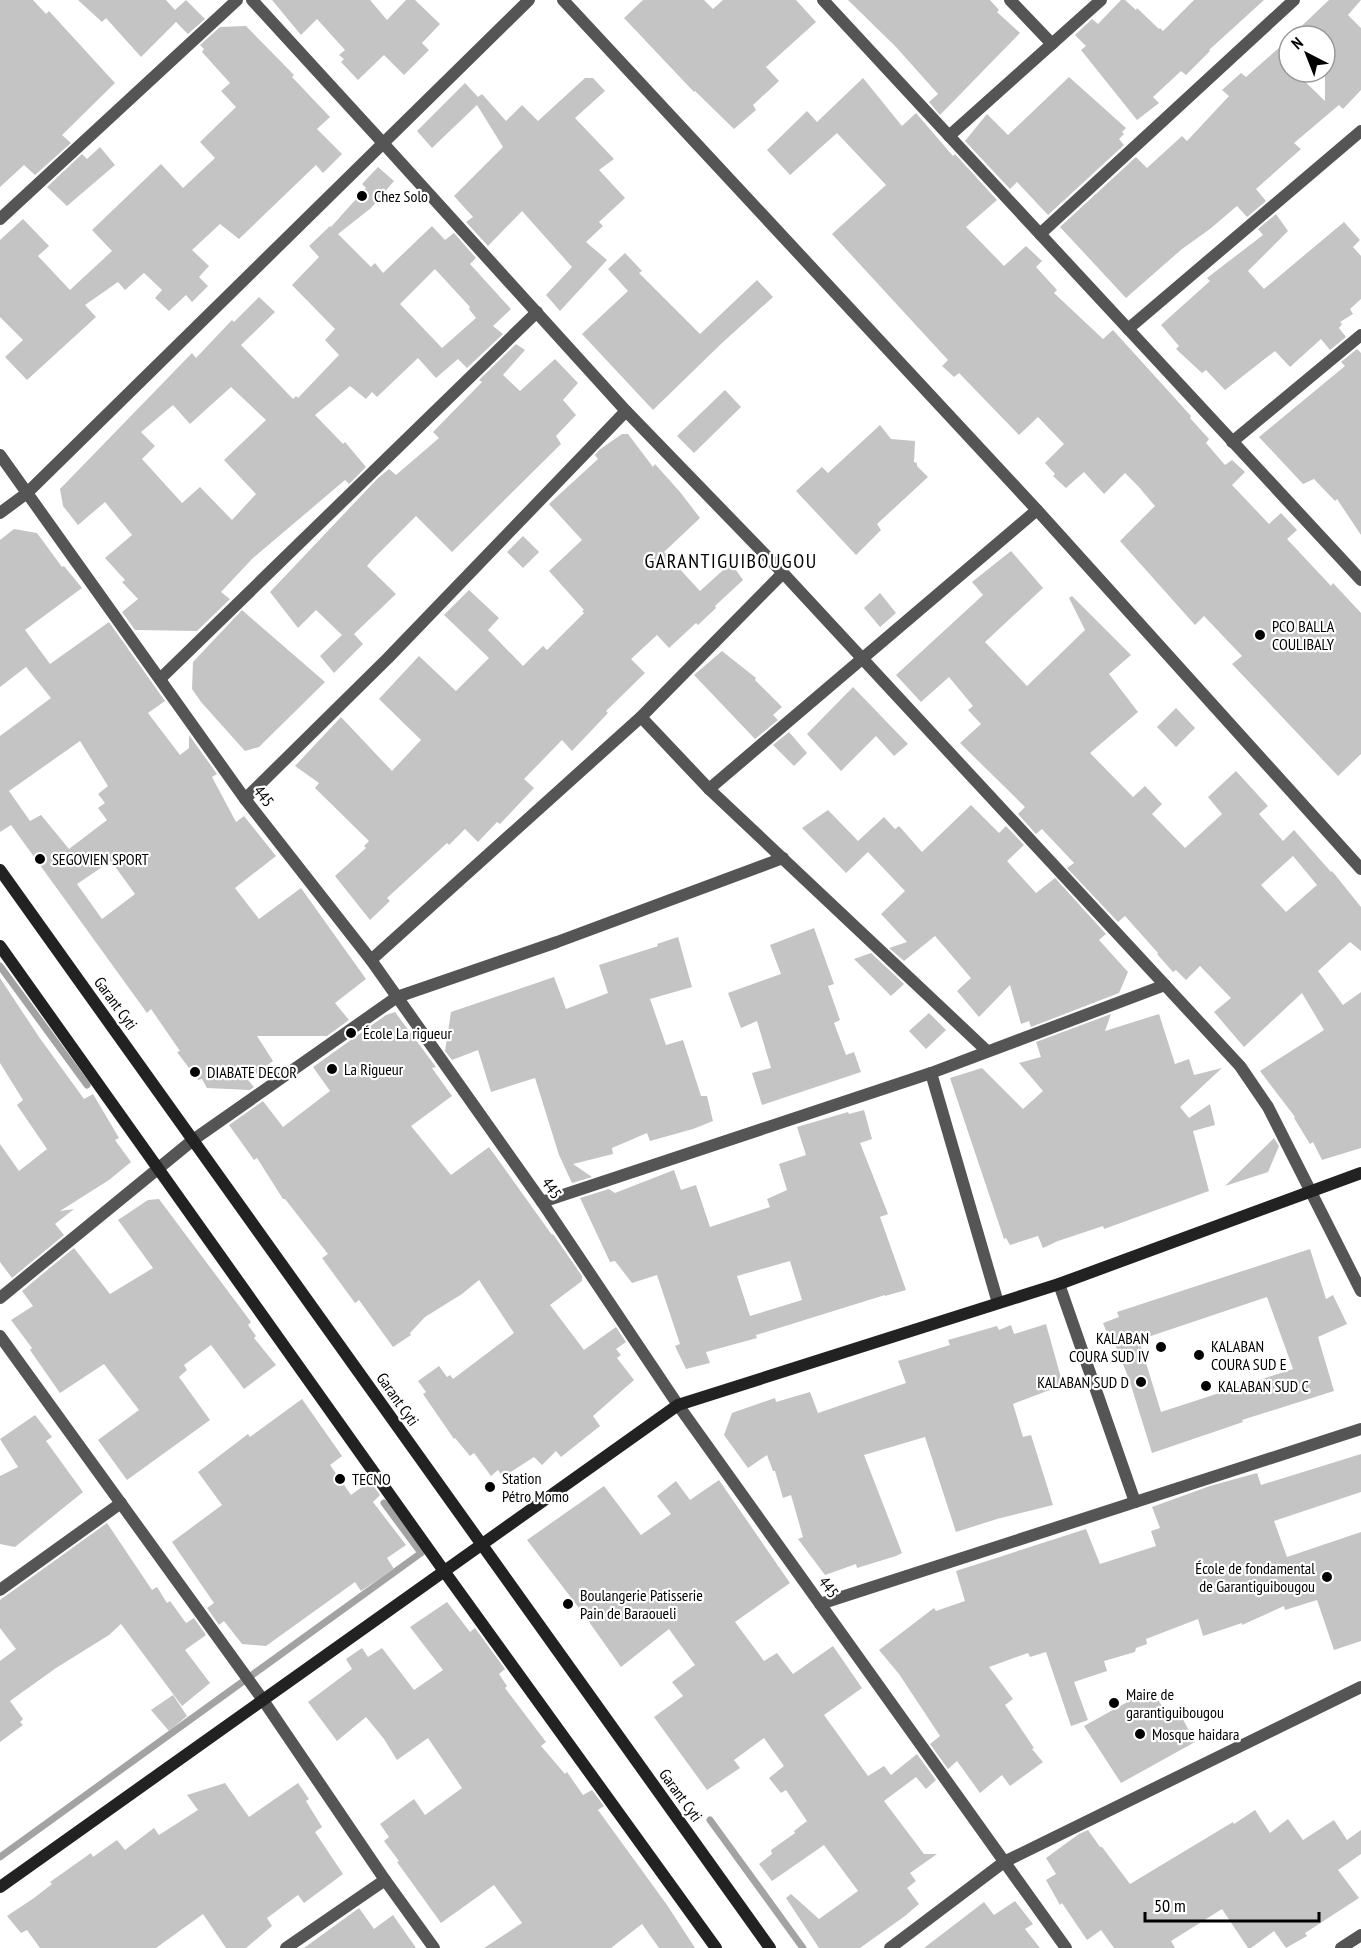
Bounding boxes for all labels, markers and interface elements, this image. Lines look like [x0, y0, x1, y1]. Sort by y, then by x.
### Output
north arrow [1277, 24, 1337, 84]
text: N [1287, 33, 1307, 53]
place label: Chez Solo [374, 186, 428, 206]
marker: Chez Solo [355, 189, 369, 203]
district label: GARANTIGUIBOUGOU [644, 548, 818, 574]
place label: PCO BALLA COULIBALY [1272, 616, 1335, 654]
marker: PCO BALLA COULIBALY [1253, 628, 1267, 642]
street label: 445 [250, 781, 278, 811]
place label: SEGOVIEN SPORT [52, 849, 149, 869]
marker: SEGOVIEN SPORT [33, 852, 47, 866]
street label: Garant Cyti [90, 973, 142, 1033]
place label: École La rigueur [363, 1023, 452, 1043]
marker: École La rigueur [344, 1026, 358, 1040]
place label: La Rigueur [344, 1059, 404, 1079]
place label: DIABATE DECOR [207, 1062, 297, 1082]
marker: La Rigueur [325, 1062, 339, 1076]
marker: DIABATE DECOR [188, 1065, 202, 1079]
street label: 445 [538, 1173, 566, 1203]
place label: KALABAN COURA SUD IV [1069, 1328, 1150, 1366]
place label: KALABAN COURA SUD E [1211, 1336, 1287, 1374]
marker: KALABAN COURA SUD IV [1154, 1340, 1168, 1354]
marker: KALABAN COURA SUD E [1192, 1348, 1206, 1362]
street label: Garant Cyti [372, 1368, 424, 1430]
place label: KALABAN SUD D [1037, 1372, 1129, 1392]
marker: KALABAN SUD D [1134, 1375, 1148, 1389]
place label: KALABAN SUD C [1218, 1376, 1309, 1396]
marker: KALABAN SUD C [1199, 1379, 1213, 1393]
place label: Station Pétro Momo [502, 1468, 569, 1506]
place label: TECNO [352, 1469, 391, 1489]
marker: TECNO [333, 1472, 347, 1486]
marker: Station Pétro Momo [483, 1480, 497, 1494]
place label: École de fondamental de Garantiguibougou [1195, 1558, 1315, 1596]
marker: École de fondamental de Garantiguibougou [1320, 1570, 1334, 1584]
street label: 445 [815, 1572, 843, 1602]
place label: Boulangerie Patisserie Pain de Baraoueli [580, 1585, 703, 1623]
marker: Boulangerie Patisserie Pain de Baraoueli [561, 1597, 575, 1611]
place label: Maire de garantiguibougou [1126, 1684, 1224, 1722]
marker: Maire de garantiguibougou [1107, 1696, 1121, 1710]
place label: Mosque haidara [1152, 1724, 1239, 1744]
marker: Mosque haidara [1133, 1727, 1147, 1741]
street label: Garant Cyti [655, 1765, 707, 1825]
scale bar [1145, 1885, 1319, 1923]
text: 50 m [1154, 1894, 1186, 1917]

